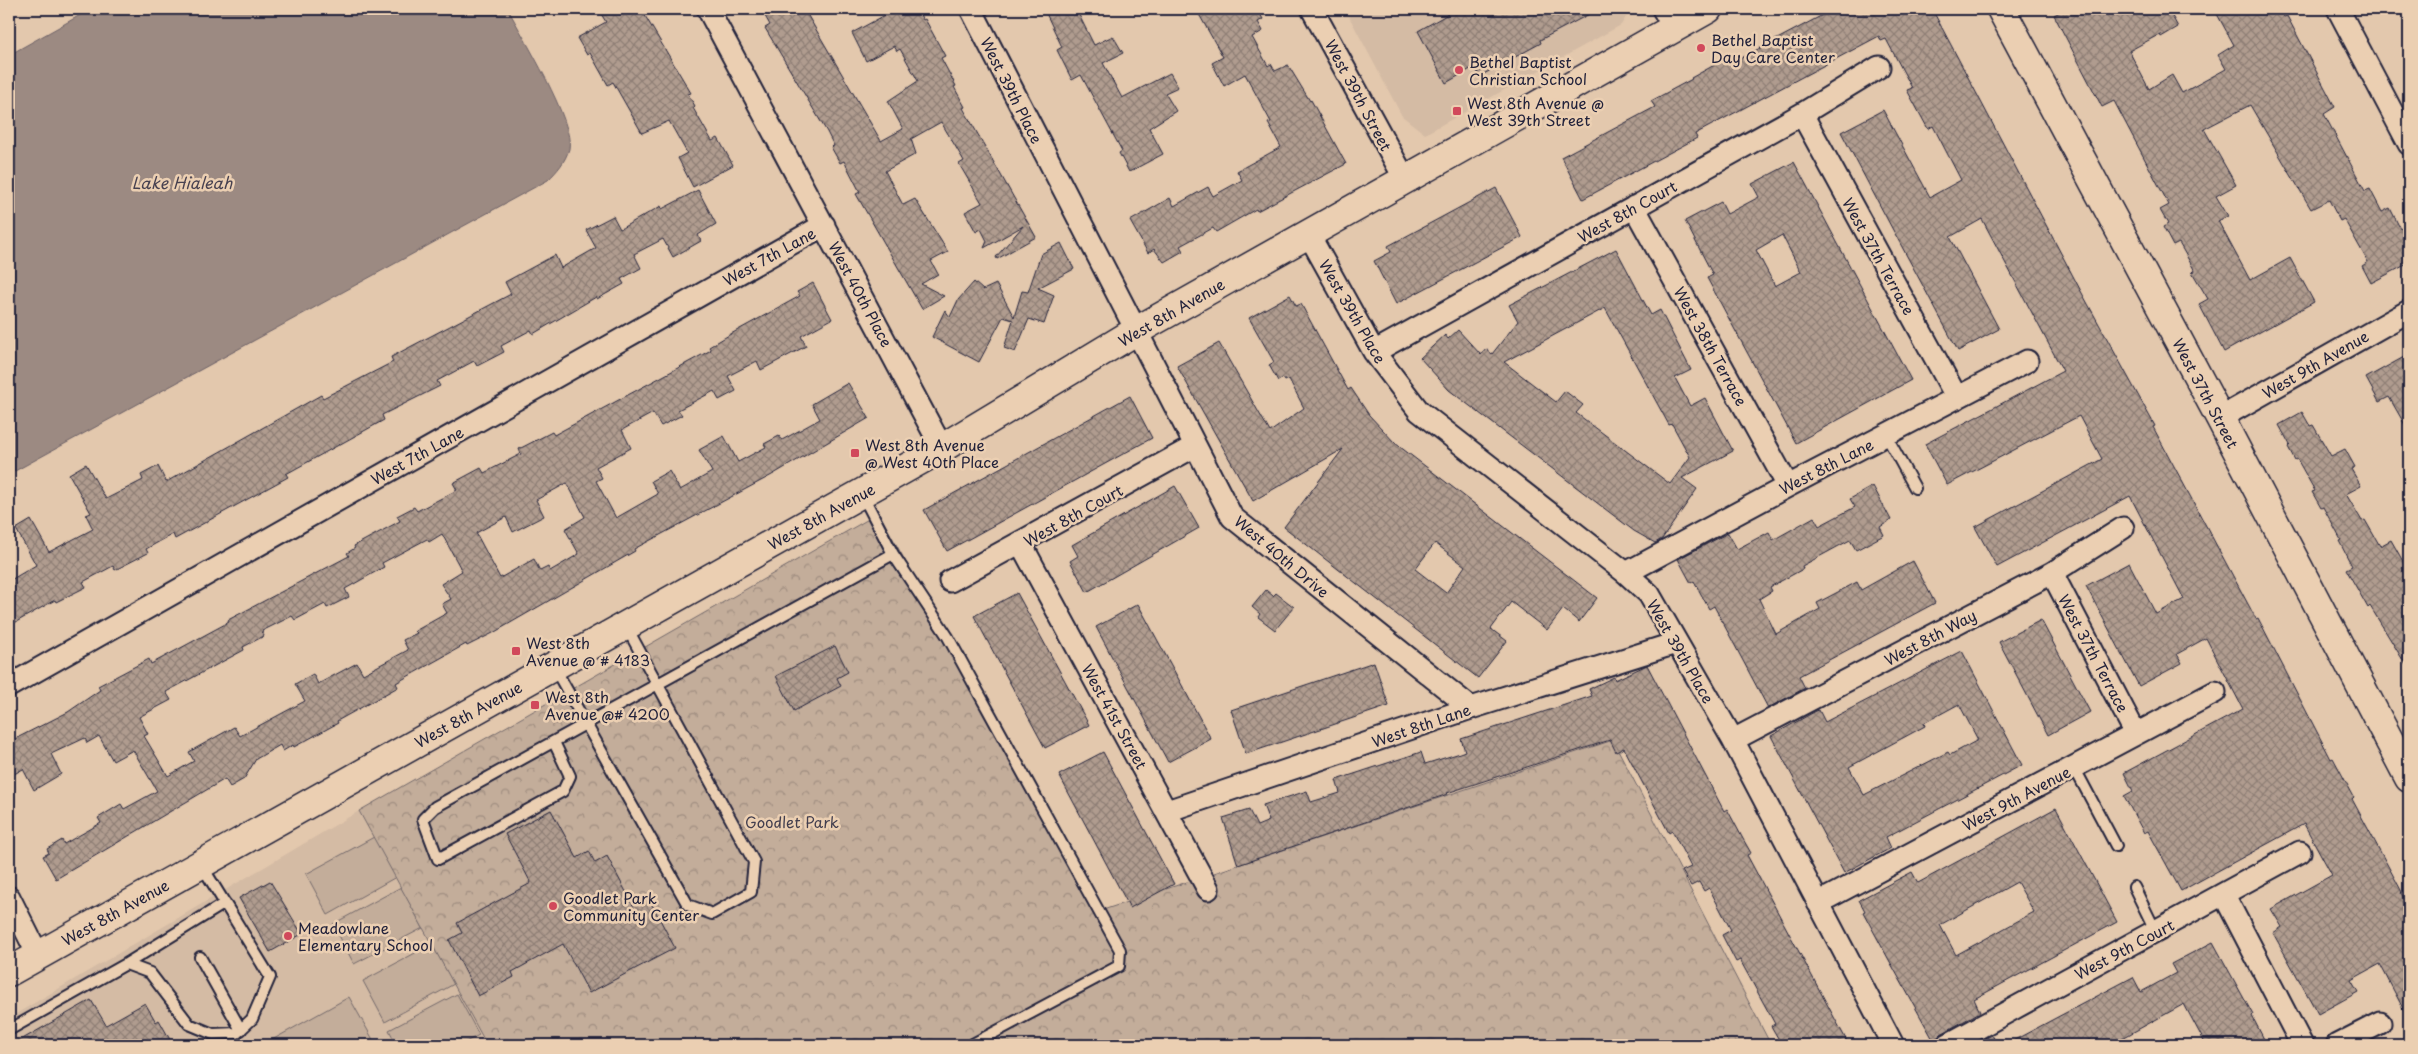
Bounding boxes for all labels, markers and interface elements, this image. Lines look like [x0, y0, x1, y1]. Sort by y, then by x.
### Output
place label: Bethel Baptist Day Care Center [1711, 28, 1835, 68]
street label: West 39th Place [975, 33, 1049, 147]
street label: West 39th Street [1320, 35, 1398, 155]
marker: Bethel Baptist Day Care Center [1695, 42, 1707, 54]
place label: Bethel Baptist Christian School [1469, 50, 1587, 90]
marker: Bethel Baptist Christian School [1453, 64, 1465, 76]
place label: West 8th Avenue @ West 39th Street [1467, 91, 1604, 131]
marker: West 8th Avenue @ West 39th Street [1451, 105, 1463, 117]
water label: Lake Hialeah [132, 170, 233, 194]
street label: West 8th Court [1573, 174, 1681, 248]
street label: West 37th Terrace [1837, 193, 1921, 319]
street label: West 7th Lane [718, 221, 820, 291]
street label: West 40th Place [823, 237, 899, 351]
street label: West 39th Place [1314, 255, 1392, 367]
street label: West 8th Avenue [1113, 272, 1229, 352]
street label: West 38th Terrace [1669, 282, 1753, 410]
street label: West 9th Avenue [2257, 324, 2373, 404]
street label: West 37th Street [2167, 334, 2245, 452]
street label: West 7th Lane [366, 420, 468, 490]
street label: West 8th Lane [1775, 432, 1877, 500]
place label: West 8th Avenue @ West 40th Place [865, 433, 999, 473]
marker: West 8th Avenue @ West 40th Place [849, 447, 861, 459]
street label: West 8th Avenue [763, 477, 879, 555]
street label: West 8th Court [1019, 478, 1127, 552]
street label: West 40th Drive [1230, 509, 1335, 603]
street label: West 37th Terrace [2053, 590, 2135, 716]
street label: West 39th Place [1642, 595, 1720, 707]
street label: West 8th Way [1880, 603, 1980, 671]
place label: West 8th Avenue @ # 4183 [526, 631, 650, 671]
marker: West 8th Avenue @ # 4183 [510, 645, 522, 657]
street label: West 41st Street [1077, 659, 1154, 773]
street label: West 8th Avenue [410, 675, 526, 753]
place label: West 8th Avenue @# 4200 [545, 685, 670, 725]
street label: West 8th Lane [1368, 697, 1474, 753]
marker: West 8th Avenue @# 4200 [529, 699, 541, 711]
street label: West 9th Avenue [1958, 760, 2074, 836]
park label: Goodlet Park [745, 810, 839, 833]
street label: West 8th Avenue [57, 873, 173, 951]
place label: Goodlet Park Community Center [563, 886, 699, 926]
marker: Goodlet Park Community Center [547, 900, 559, 912]
street label: West 9th Court [2070, 913, 2178, 985]
place label: Meadowlane Elementary School [298, 916, 433, 956]
marker: Meadowlane Elementary School [282, 930, 294, 942]

